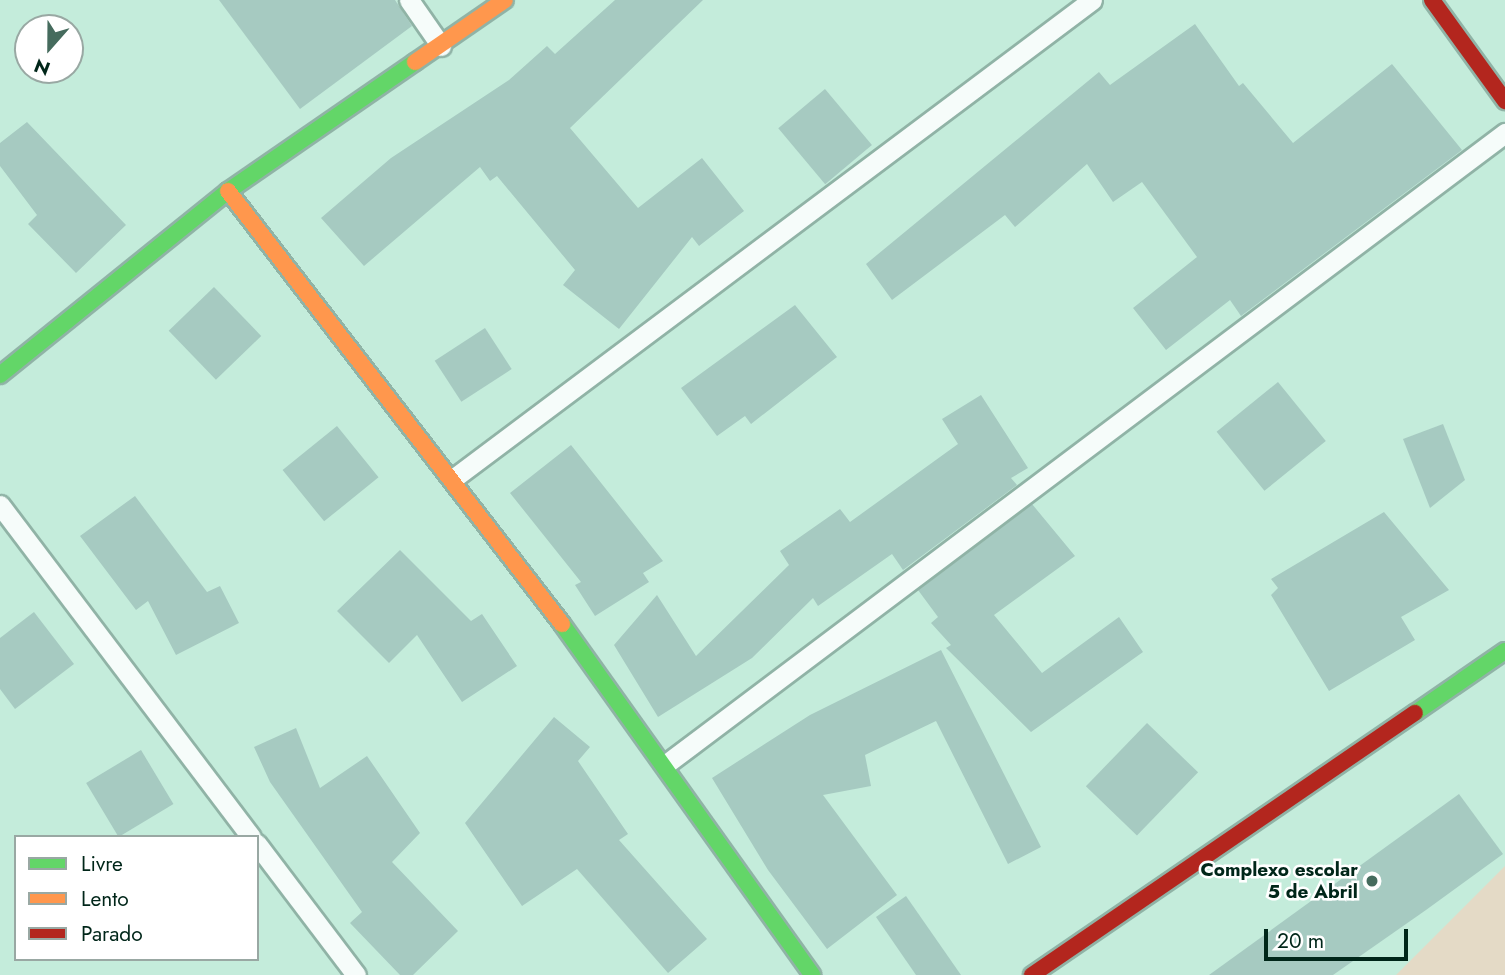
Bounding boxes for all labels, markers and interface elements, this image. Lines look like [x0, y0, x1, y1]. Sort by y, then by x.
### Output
north arrow [14, 14, 84, 84]
text: N [30, 52, 54, 83]
legend [14, 835, 259, 961]
text: Livre [81, 849, 123, 879]
place label: Complexo escolar 5 de Abril [1200, 859, 1358, 903]
marker: Complexo escolar 5 de Abril [1364, 873, 1380, 889]
text: Lento [81, 884, 129, 914]
scale bar [1267, 916, 1410, 960]
text: Parado [81, 919, 143, 949]
text: 20 m [1277, 926, 1324, 956]

